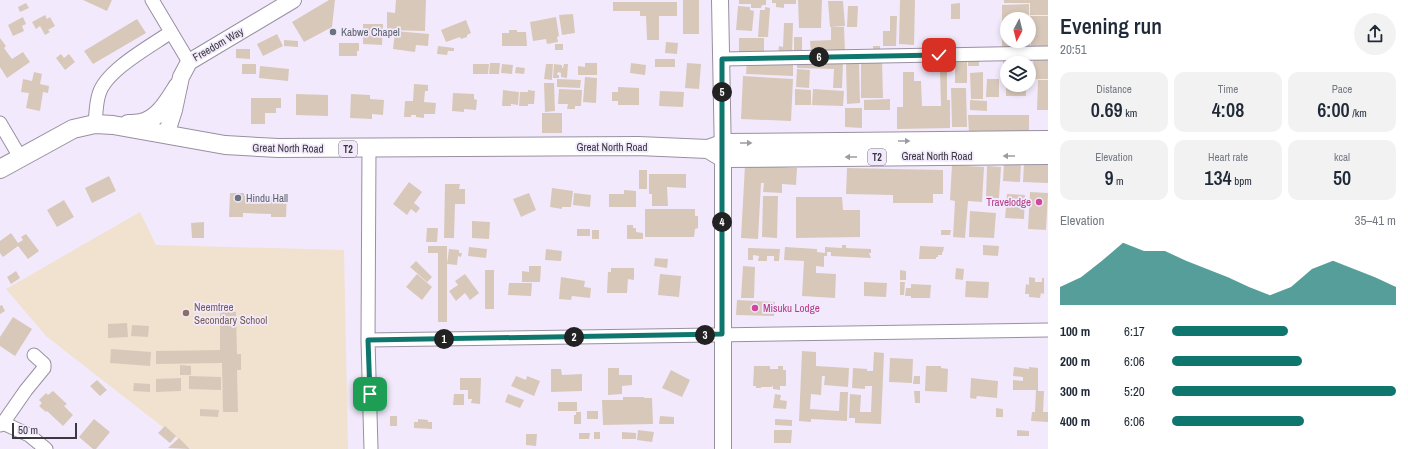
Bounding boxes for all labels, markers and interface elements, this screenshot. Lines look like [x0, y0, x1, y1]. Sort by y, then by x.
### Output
text: Evening run [1060, 11, 1162, 41]
north arrow [1000, 12, 1036, 48]
map controls [1000, 12, 1036, 92]
button: share [1354, 13, 1396, 55]
street label: Freedom Way [190, 24, 246, 64]
place label: Kabwe Chapel [341, 25, 400, 39]
marker: Kabwe Chapel [328, 27, 338, 37]
pin [922, 38, 956, 72]
text: 20:51 [1060, 41, 1087, 58]
icon: check [928, 44, 950, 66]
pin: 6 [809, 47, 829, 67]
text: 6 [816, 50, 822, 64]
button: layers [1000, 56, 1036, 92]
pin: 5 [712, 82, 732, 102]
text: Distance [1096, 82, 1132, 96]
text: Time [1218, 82, 1238, 96]
text: Pace [1332, 82, 1352, 96]
text: 5 [719, 85, 725, 99]
text: 0.69 [1091, 96, 1123, 123]
text: 4:08 [1212, 96, 1244, 123]
text: 6:00 [1317, 96, 1350, 123]
text: km [1123, 106, 1137, 120]
text: /km [1350, 106, 1367, 120]
one-way arrow [898, 138, 910, 145]
street label: Great North Road [252, 140, 324, 156]
street label: Great North Road [576, 140, 648, 154]
one-way arrow [740, 140, 753, 146]
road number: T2 [339, 141, 357, 157]
road number: T2 [868, 149, 886, 165]
street label: Great North Road [901, 149, 973, 163]
text: Elevation [1095, 150, 1133, 164]
text: Heart rate [1208, 150, 1248, 164]
text: kcal [1334, 150, 1350, 164]
one-way arrow [1002, 153, 1015, 159]
one-way arrow [844, 154, 857, 160]
text: 9 [1104, 164, 1114, 191]
text: 134 [1204, 164, 1232, 191]
text: 50 [1333, 164, 1351, 191]
text: m [1114, 174, 1124, 188]
text: bpm [1232, 174, 1252, 188]
place label: Hindu Hall [246, 191, 288, 205]
marker: Hindu Hall [233, 193, 243, 203]
place label: Travelodge [986, 195, 1031, 209]
marker: Travelodge [1034, 197, 1044, 207]
pin: 4 [712, 212, 732, 232]
text: Elevation [1060, 212, 1104, 229]
text: 35–41 m [1355, 212, 1396, 229]
text: 4 [719, 215, 725, 229]
place label: Neemtree Secondary School [194, 300, 267, 327]
place label: Misuku Lodge [763, 301, 820, 315]
marker: Misuku Lodge [750, 303, 760, 313]
marker: Neemtree Secondary School [181, 308, 191, 318]
text: 100 m [1060, 323, 1090, 340]
text: 6:17 [1124, 323, 1145, 340]
pin: 3 [695, 325, 715, 345]
pin: 2 [564, 327, 584, 347]
text: 3 [702, 328, 708, 342]
pin: 1 [434, 329, 454, 349]
text: 2 [571, 330, 577, 344]
text: 1 [441, 332, 447, 346]
text: 200 m [1060, 353, 1090, 370]
text: 6:06 [1124, 353, 1145, 370]
pin [353, 377, 387, 411]
icon: arrive [359, 383, 381, 405]
text: 300 m [1060, 383, 1090, 400]
text: 5:20 [1124, 383, 1145, 400]
text: 400 m [1060, 413, 1090, 430]
text: 6:06 [1124, 413, 1145, 430]
scale bar [12, 421, 77, 440]
text: 50 m [18, 423, 38, 437]

